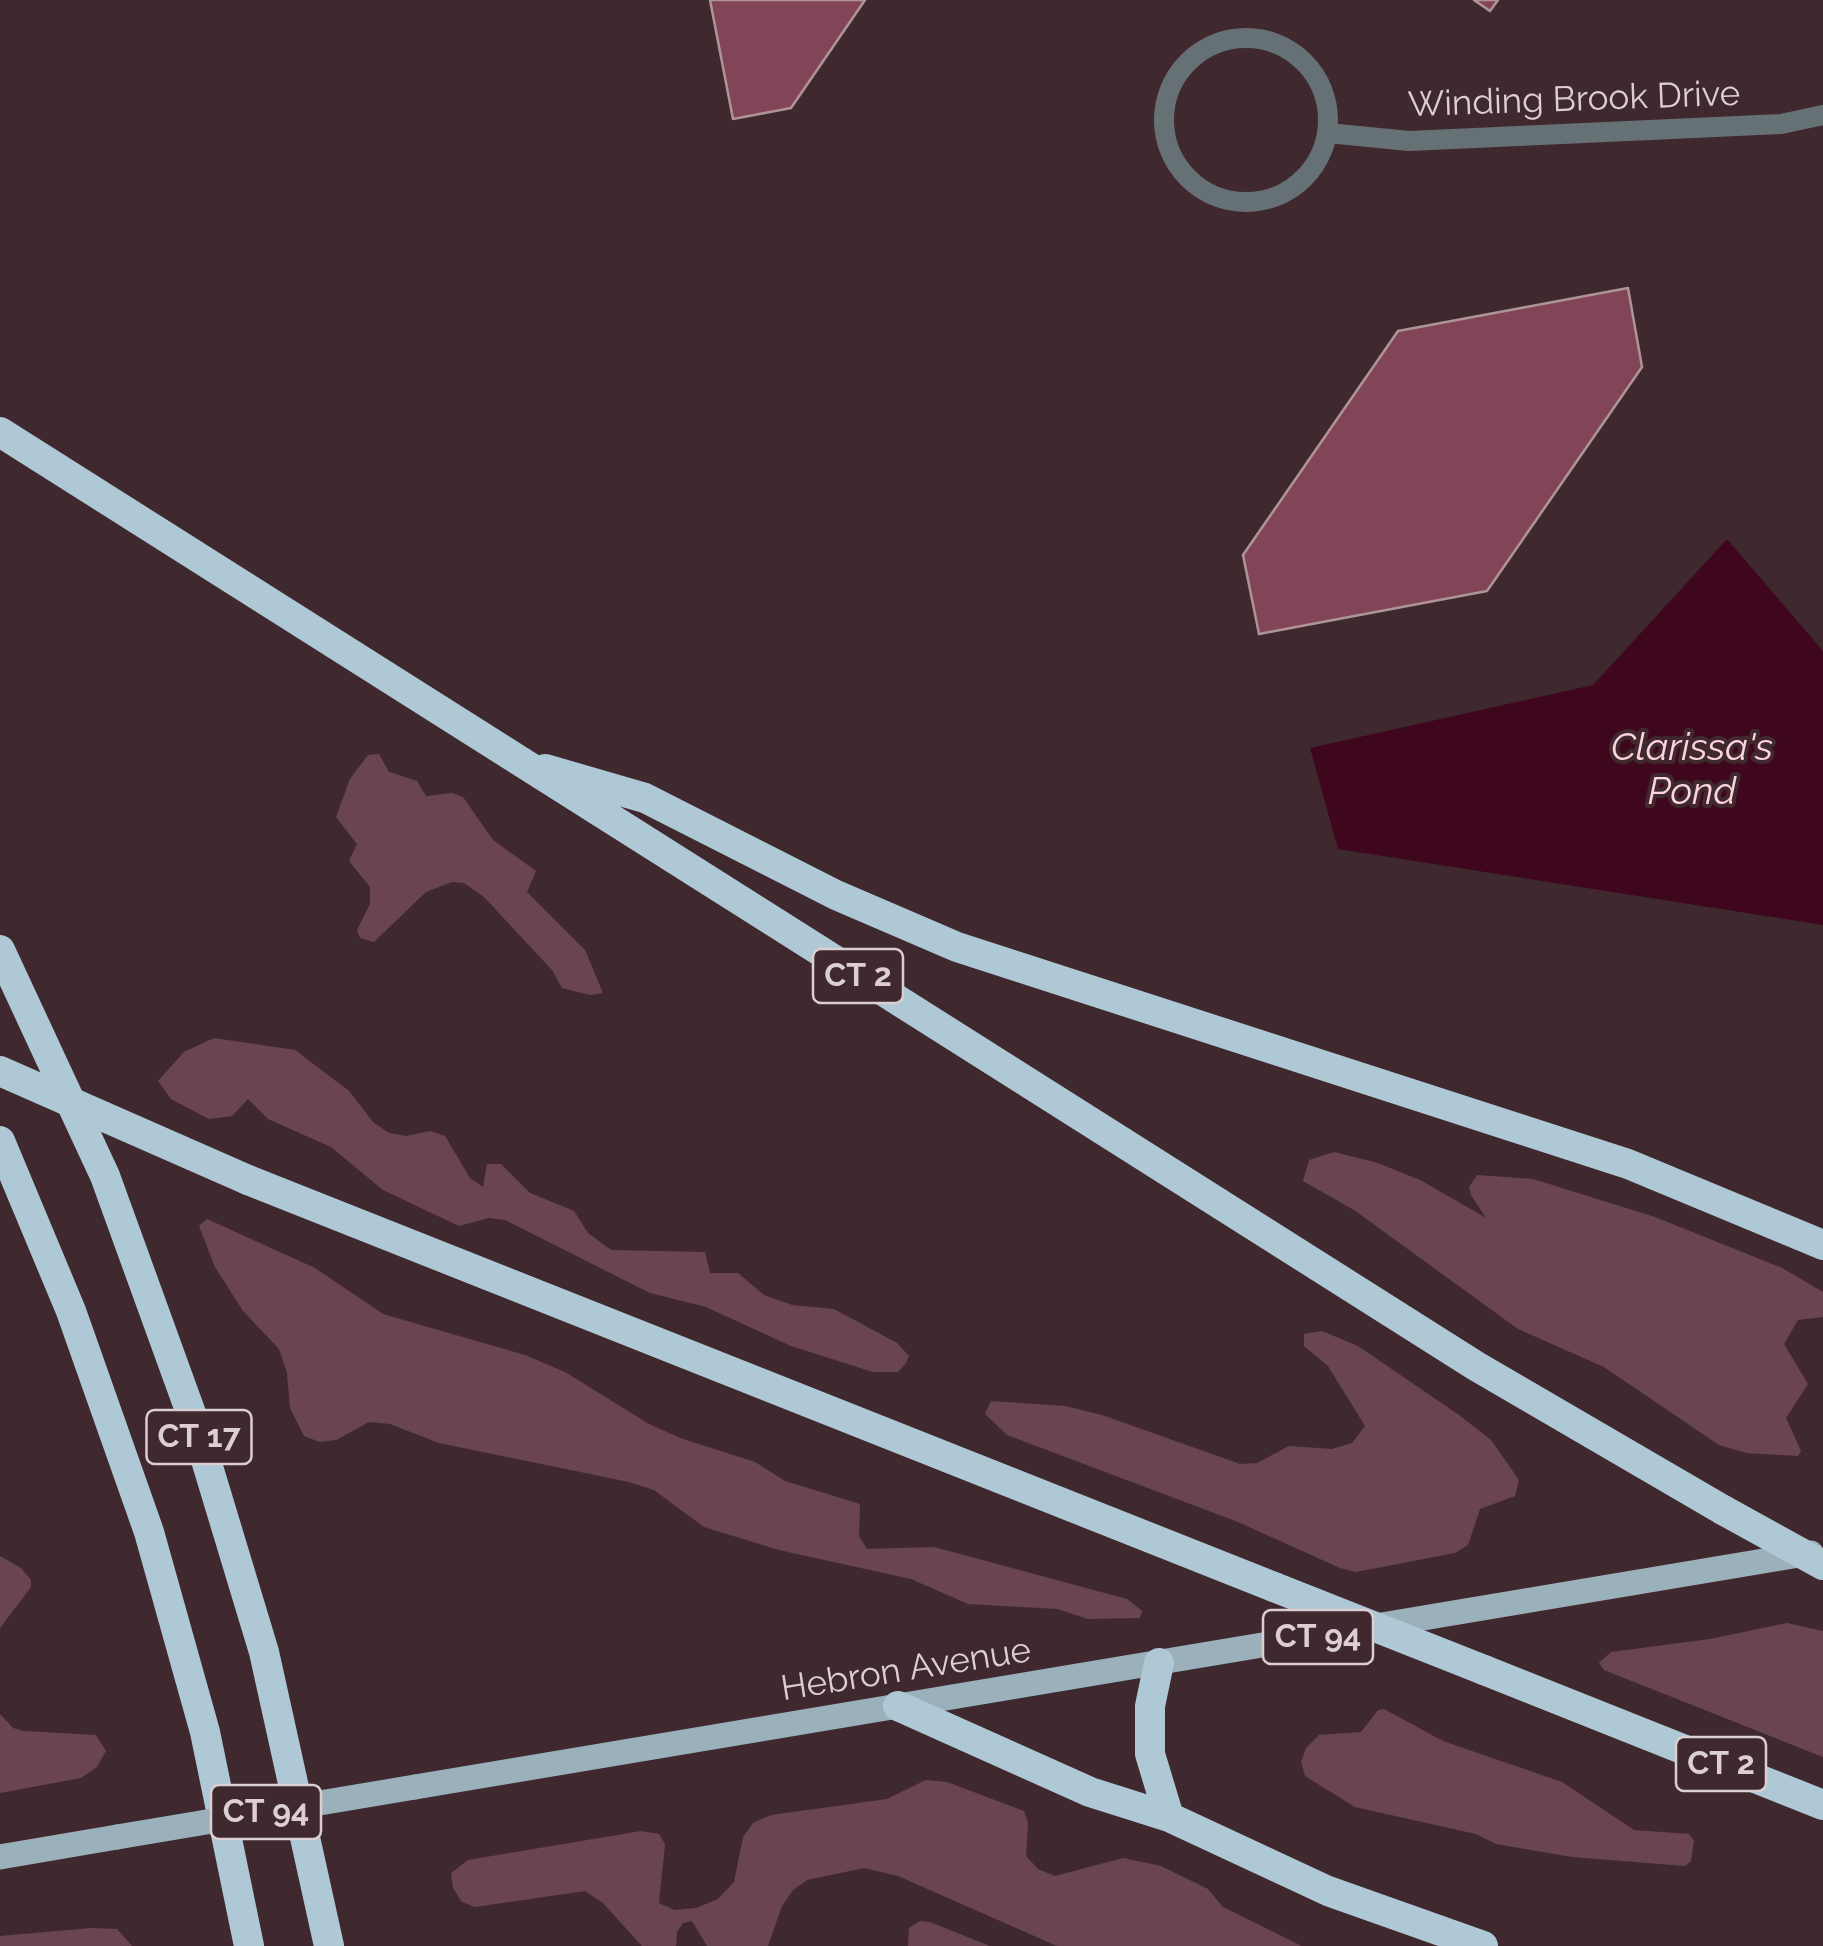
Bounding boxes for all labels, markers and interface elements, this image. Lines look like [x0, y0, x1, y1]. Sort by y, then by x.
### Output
street label: Winding Brook Drive [1407, 73, 1741, 127]
water label: Clarissa's Pond [1611, 726, 1773, 816]
road number: CT 2 [813, 949, 903, 1003]
road number: CT 17 [146, 1410, 252, 1464]
road number: CT 94 [1263, 1610, 1373, 1664]
street label: Hebron Avenue [778, 1630, 1034, 1710]
road number: CT 2 [1676, 1737, 1766, 1791]
road number: CT 94 [211, 1785, 321, 1839]

